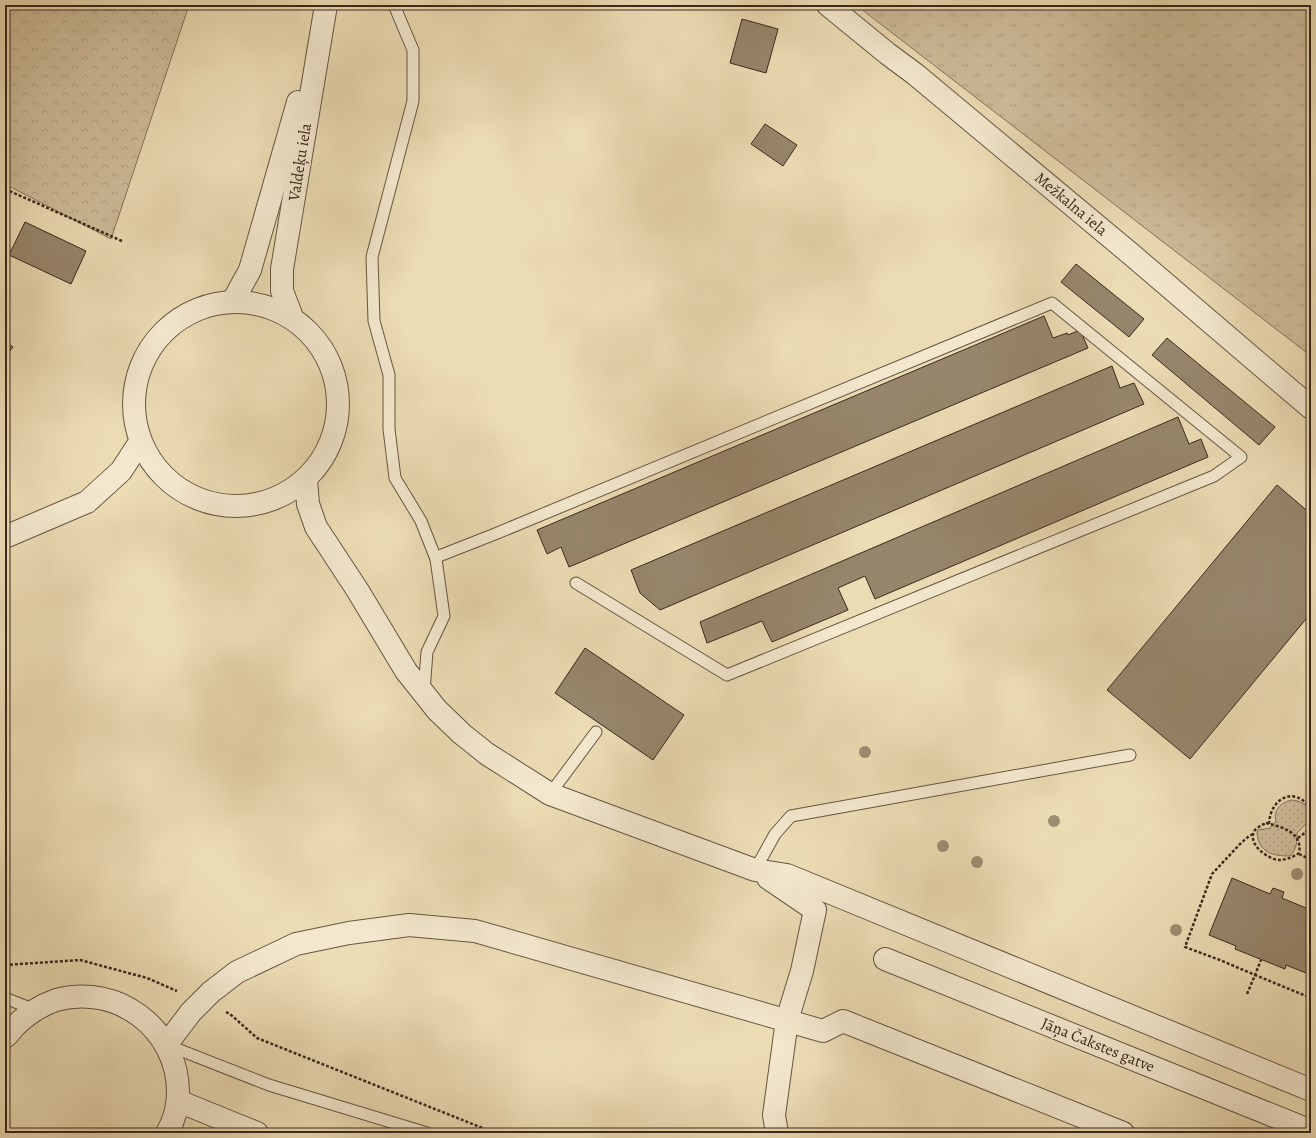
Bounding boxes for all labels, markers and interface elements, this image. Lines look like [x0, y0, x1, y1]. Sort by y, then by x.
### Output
street label: Valdeķu iela [283, 121, 317, 203]
street label: Mežkalna iela [1030, 167, 1113, 241]
street label: Jāņa Čakstes gatve [1038, 1012, 1158, 1078]

